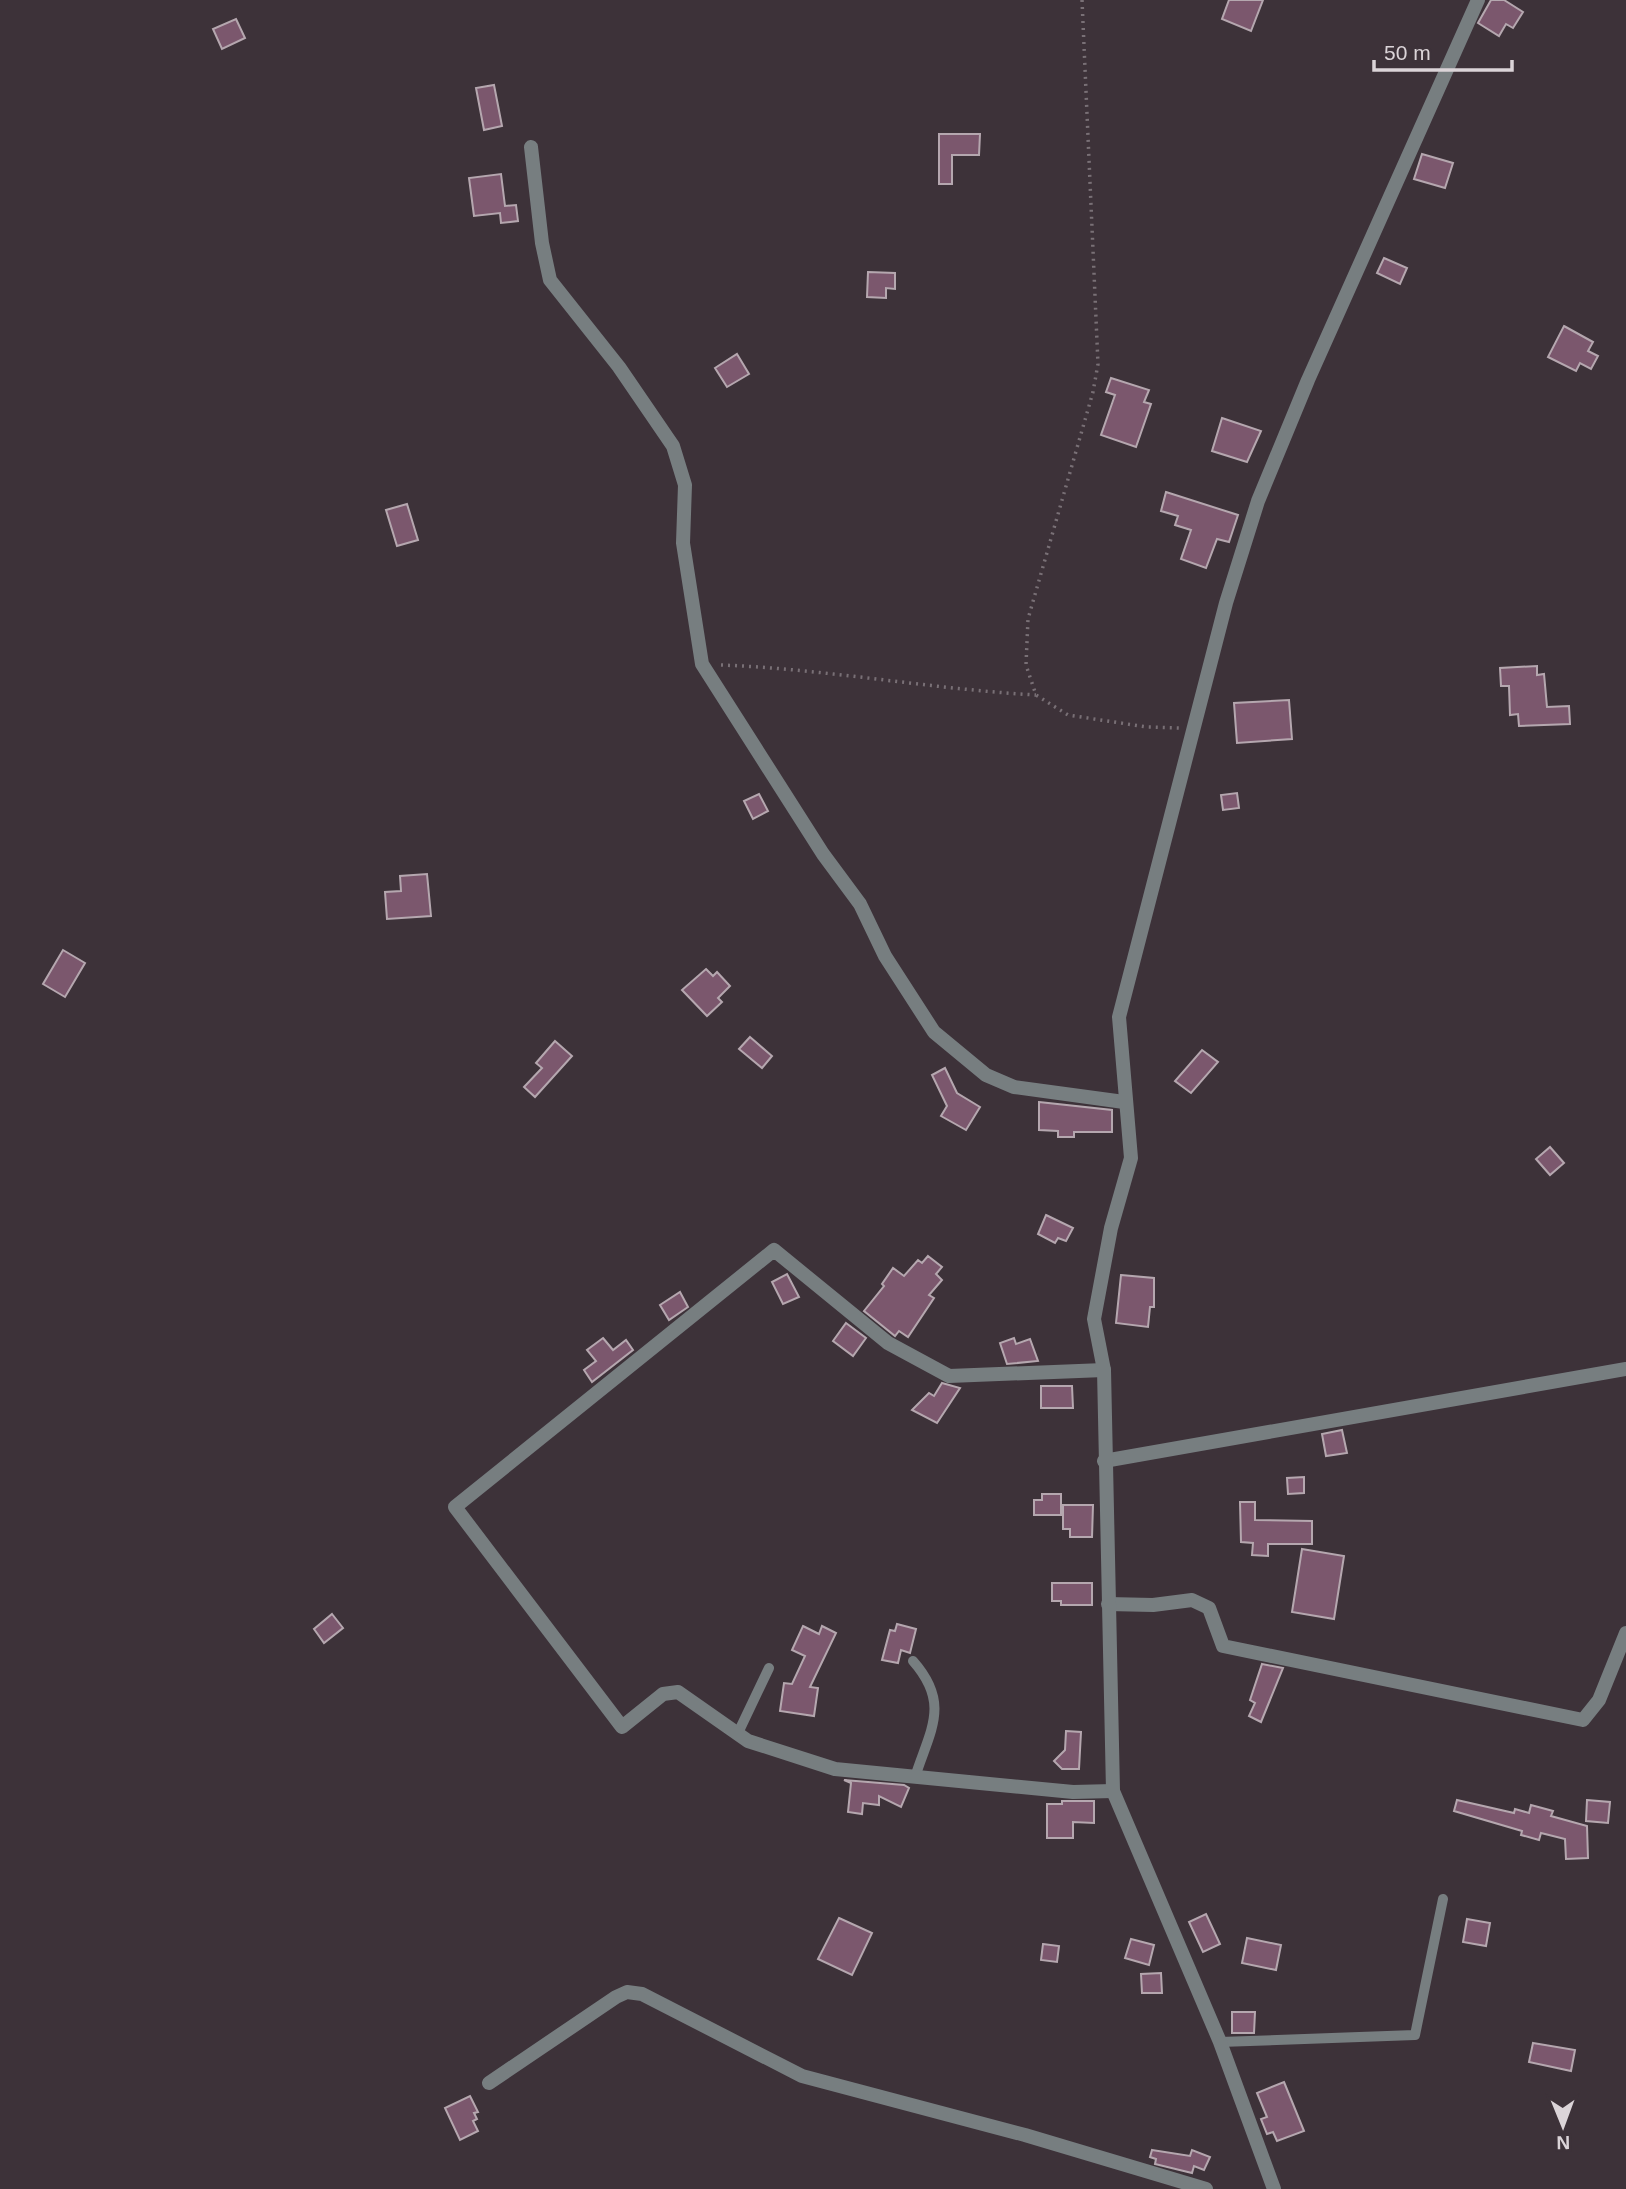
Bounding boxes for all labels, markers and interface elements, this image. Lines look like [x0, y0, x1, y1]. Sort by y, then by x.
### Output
scale bar [1374, 28, 1512, 72]
text: 50 m [1384, 41, 1431, 64]
north arrow [1528, 2091, 1598, 2161]
text: N [1556, 2132, 1570, 2153]

